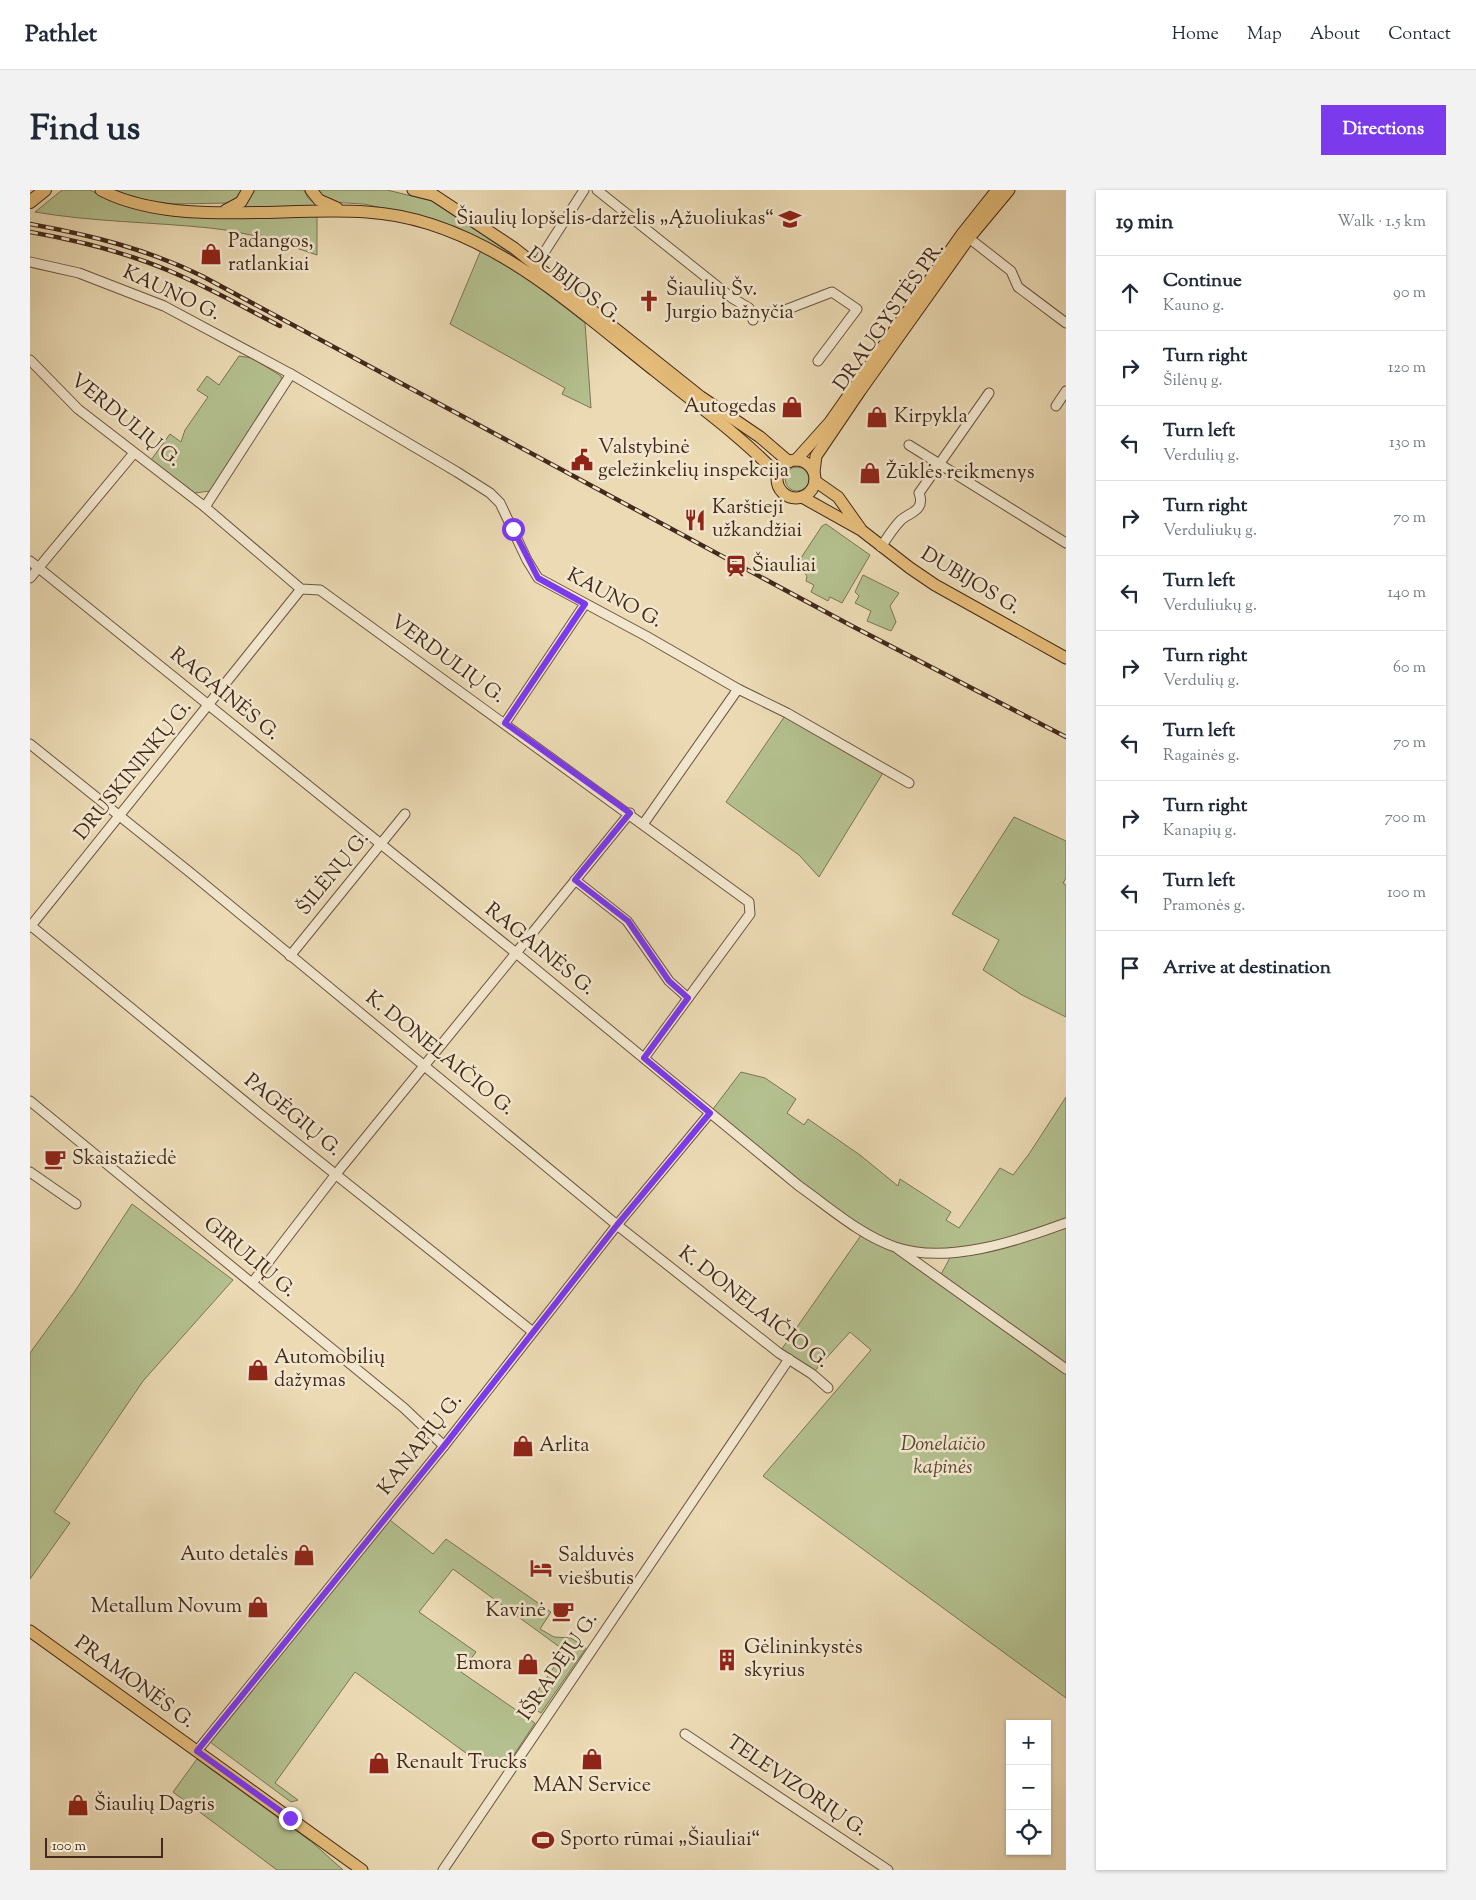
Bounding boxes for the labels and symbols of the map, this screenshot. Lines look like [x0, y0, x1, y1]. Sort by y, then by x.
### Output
place label: Šiaulių lopšelis-darželis „Ąžuoliukas“ [456, 204, 774, 234]
school or university icon: Šiaulių lopšelis-darželis „Ąžuoliukas“ [777, 206, 803, 232]
place label: Padangos, ratlankiai [228, 228, 314, 280]
street label: DRAUGYSTĖS PR. [828, 236, 952, 398]
shop icon: Padangos, ratlankiai [198, 241, 224, 267]
street label: DUBIJOS G. [520, 241, 626, 331]
street label: KAUNO G. [118, 259, 224, 329]
place label: Šiaulių Šv. Jurgio bažnyčia [665, 275, 794, 328]
church icon: Šiaulių Šv. Jurgio bažnyčia [636, 288, 662, 314]
street label: VERDULIŲ G. [63, 367, 187, 475]
place label: Autogedas [684, 393, 776, 422]
shop icon: Autogedas [779, 394, 805, 420]
place label: Kirpykla [894, 403, 968, 432]
shop icon: Kirpykla [864, 404, 890, 430]
place label: Valstybinė geležinkelių inspekcija [598, 434, 789, 486]
public building icon: Valstybinė geležinkelių inspekcija [569, 447, 595, 473]
place label: Žūklės reikmenys [886, 459, 1035, 488]
shop icon: Žūklės reikmenys [857, 460, 883, 486]
place label: Karštieji užkandžiai [712, 494, 803, 546]
restaurant icon: Karštieji užkandžiai [682, 507, 708, 533]
route start [502, 518, 525, 541]
street label: DUBIJOS G. [915, 541, 1025, 623]
place label: Šiauliai [752, 551, 817, 581]
station icon: Šiauliai [723, 553, 749, 579]
street label: KAUNO G. [561, 562, 667, 636]
street label: VERDULIŲ G. [384, 609, 510, 711]
street label: RAGAINĖS G. [163, 641, 285, 749]
street label: DRUSKININKŲ G. [68, 695, 200, 847]
street label: ŠILĖNŲ G. [290, 825, 377, 922]
street label: RAGAINĖS G. [478, 896, 600, 1004]
street label: K. DONELAIČIO G. [358, 984, 521, 1123]
street label: PAGĖGIŲ G. [237, 1068, 347, 1164]
place label: Skaistažiedė [72, 1145, 177, 1174]
cafe icon: Skaistažiedė [42, 1146, 68, 1172]
street label: GIRULIŲ G. [196, 1211, 302, 1305]
street label: K. DONELAIČIO G. [671, 1239, 835, 1376]
place label: Automobilių dažymas [274, 1344, 386, 1396]
shop icon: Automobilių dažymas [245, 1357, 271, 1383]
street label: KANAPIŲ G. [372, 1388, 470, 1502]
park label: Donelaičio kapinės [901, 1431, 985, 1483]
place label: Arlita [539, 1432, 589, 1461]
shop icon: Arlita [510, 1433, 536, 1459]
place label: Auto detalės [180, 1541, 288, 1570]
shop icon: Auto detalės [291, 1542, 317, 1568]
place label: Salduvės viešbutis [558, 1542, 634, 1594]
hotel icon: Salduvės viešbutis [528, 1555, 554, 1581]
place label: Metallum Novum [91, 1593, 242, 1622]
shop icon: Metallum Novum [245, 1594, 271, 1620]
place label: Kavinė [486, 1597, 546, 1626]
cafe icon: Kavinė [550, 1598, 576, 1624]
street label: IŠRADĖJŲ G. [511, 1607, 606, 1727]
street label: PRAMONĖS G. [68, 1629, 200, 1737]
place label: Gėlininkystės skyrius [744, 1634, 863, 1686]
building icon: Gėlininkystės skyrius [714, 1647, 740, 1673]
place label: Emora [456, 1650, 512, 1679]
shop icon: Emora [515, 1651, 541, 1677]
street label: TELEVIZORIŲ G. [720, 1729, 872, 1845]
shop icon: MAN Service [579, 1746, 605, 1772]
place label: Renault Trucks [396, 1749, 527, 1778]
shop icon: Renault Trucks [366, 1750, 392, 1776]
place label: MAN Service [533, 1772, 651, 1801]
place label: Šiaulių Dagris [94, 1790, 215, 1820]
shop icon: Šiaulių Dagris [65, 1792, 91, 1818]
route end [279, 1807, 302, 1830]
place label: Sporto rūmai „Šiauliai“ [560, 1825, 760, 1855]
sports icon: Sporto rūmai „Šiauliai“ [530, 1827, 556, 1853]
scale bar [45, 1835, 162, 1858]

